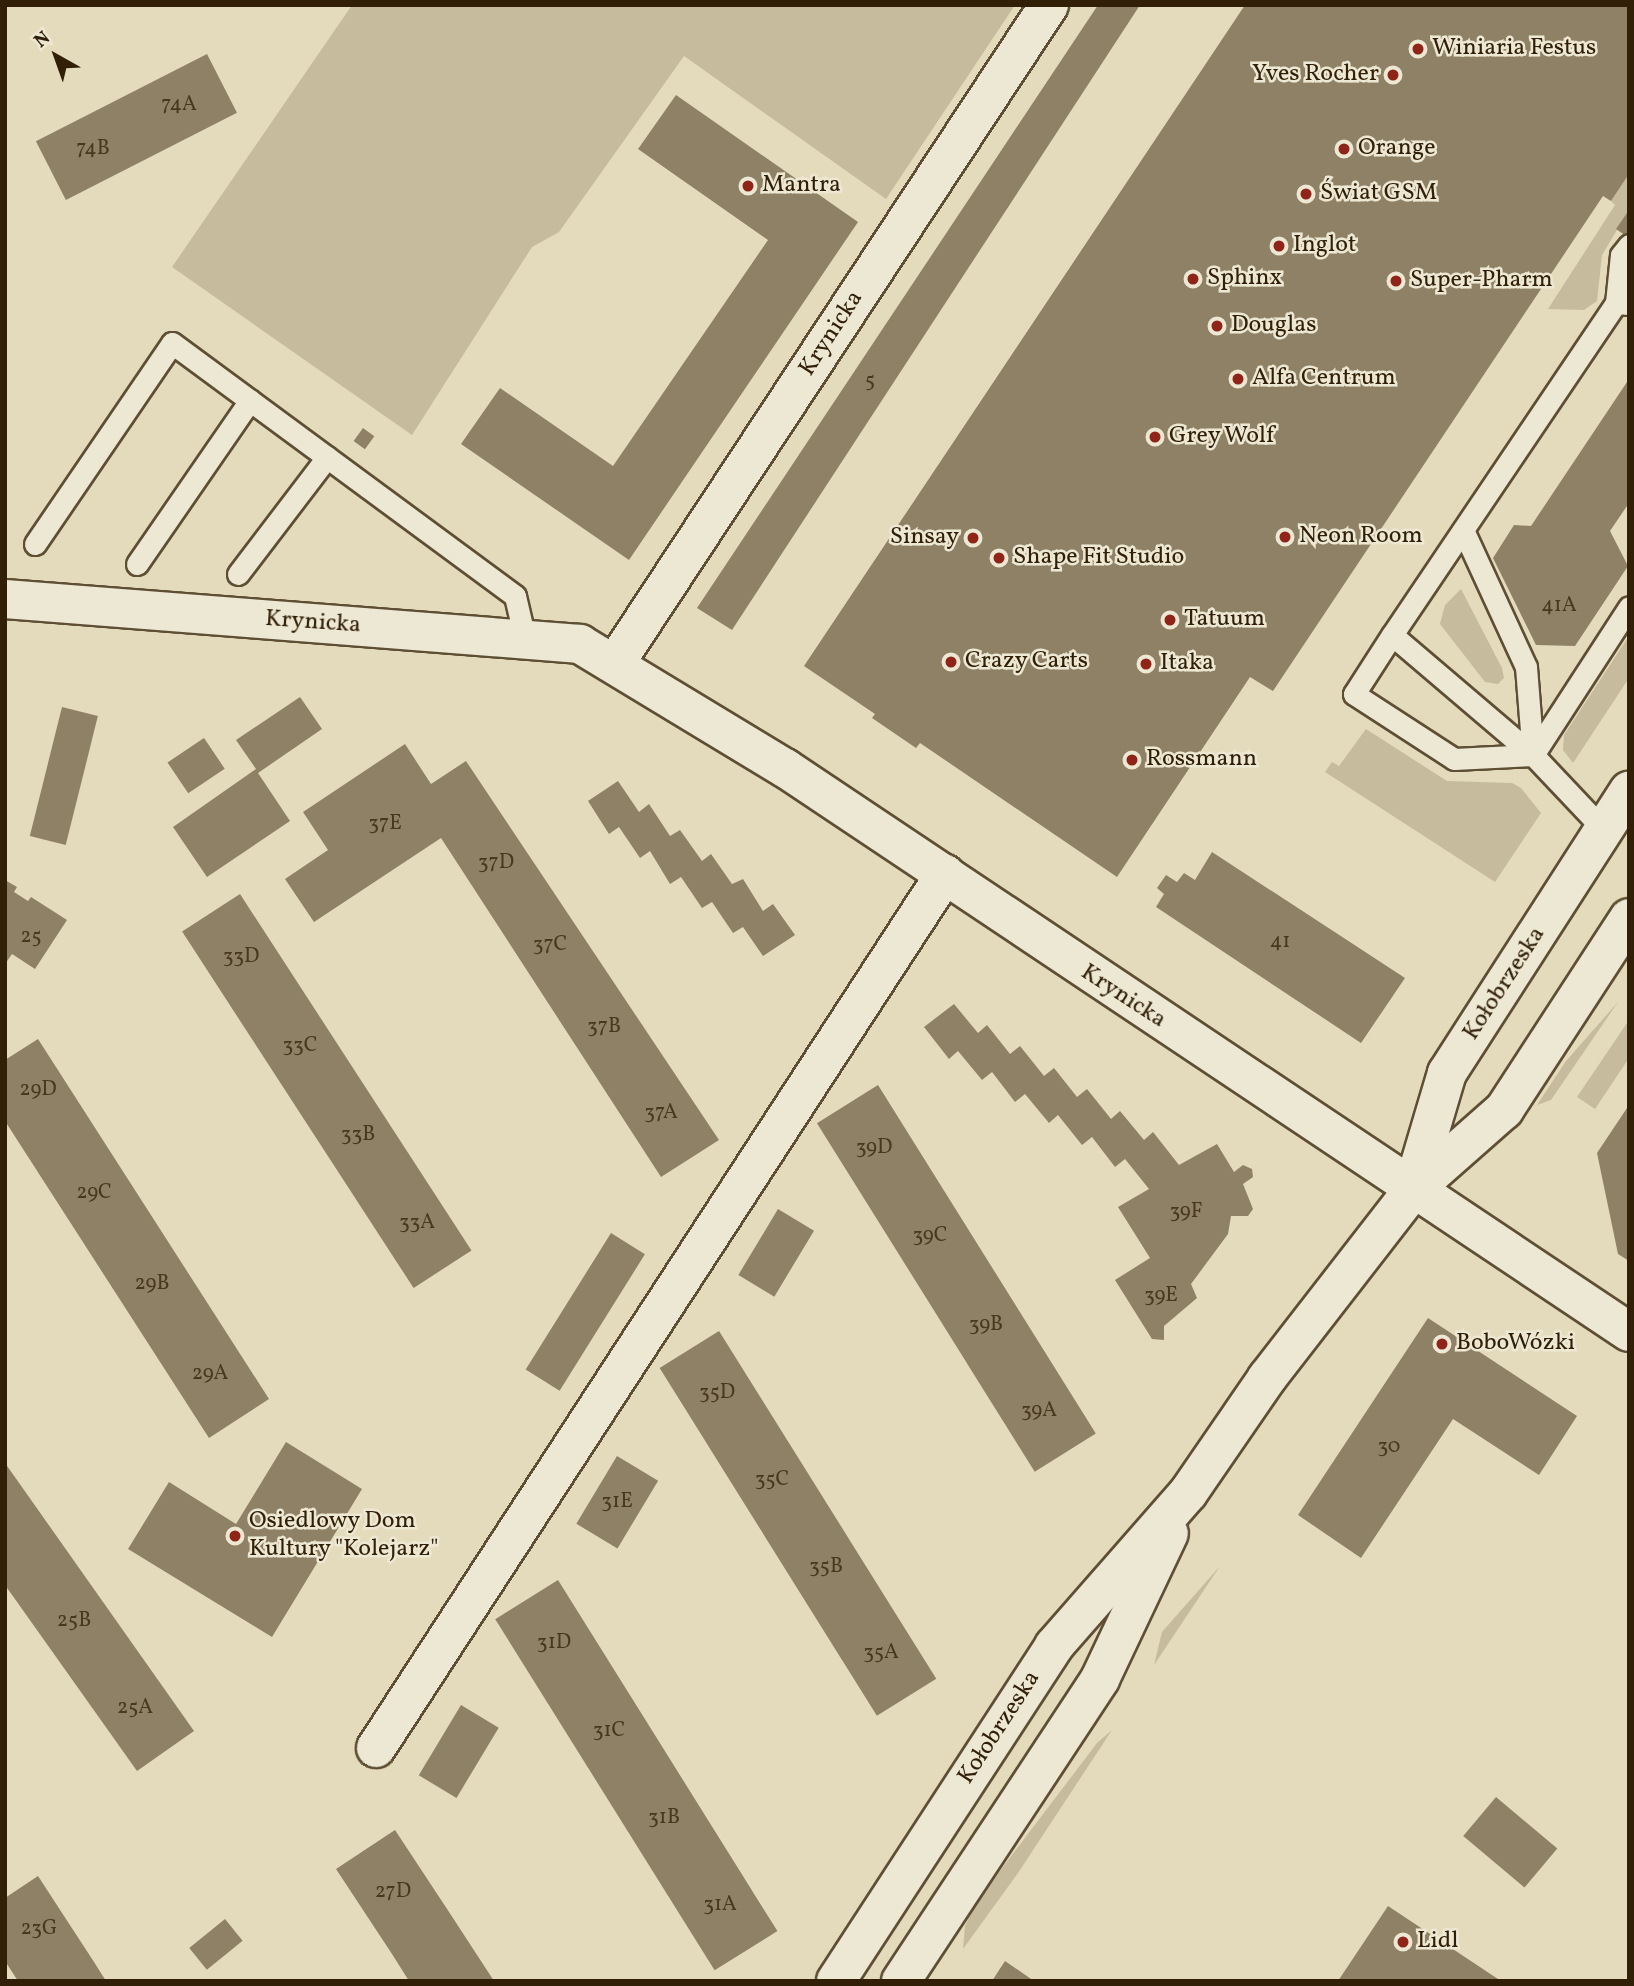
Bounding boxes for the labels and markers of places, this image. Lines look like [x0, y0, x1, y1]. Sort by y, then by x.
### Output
place label: Winiaria Festus [1432, 35, 1596, 63]
marker: Winiaria Festus [1410, 41, 1426, 57]
place label: Yves Rocher [1252, 61, 1379, 89]
marker: Yves Rocher [1385, 67, 1401, 83]
place label: Orange [1358, 135, 1436, 163]
marker: Orange [1336, 141, 1352, 157]
place label: Mantra [762, 172, 841, 200]
marker: Mantra [740, 178, 756, 194]
place label: Świat GSM [1320, 180, 1437, 208]
marker: Świat GSM [1298, 186, 1314, 202]
place label: Inglot [1293, 232, 1356, 260]
marker: Inglot [1271, 238, 1287, 254]
place label: Sphinx [1207, 265, 1282, 293]
place label: Super-Pharm [1410, 267, 1553, 295]
marker: Sphinx [1185, 271, 1201, 287]
marker: Super-Pharm [1388, 273, 1404, 289]
place label: Douglas [1231, 312, 1316, 340]
marker: Douglas [1209, 318, 1225, 334]
place label: Alfa Centrum [1252, 365, 1396, 393]
marker: Alfa Centrum [1230, 371, 1246, 387]
place label: Grey Wolf [1169, 423, 1276, 451]
marker: Grey Wolf [1147, 429, 1163, 445]
place label: Neon Room [1299, 523, 1423, 551]
place label: Sinsay [890, 524, 959, 552]
marker: Neon Room [1277, 529, 1293, 545]
marker: Sinsay [965, 530, 981, 546]
place label: Shape Fit Studio [1013, 544, 1184, 572]
marker: Shape Fit Studio [991, 550, 1007, 566]
place label: Tatuum [1184, 606, 1265, 634]
marker: Tatuum [1162, 612, 1178, 628]
place label: Crazy Carts [965, 648, 1089, 676]
place label: Itaka [1160, 650, 1214, 678]
marker: Crazy Carts [943, 654, 959, 670]
marker: Itaka [1138, 656, 1154, 672]
place label: Rossmann [1146, 746, 1257, 774]
marker: Rossmann [1124, 752, 1140, 768]
place label: BoboWózki [1456, 1330, 1575, 1358]
marker: BoboWózki [1434, 1336, 1450, 1352]
place label: Osiedlowy Dom Kultury "Kolejarz" [249, 1508, 439, 1564]
marker: Osiedlowy Dom Kultury "Kolejarz" [227, 1528, 243, 1544]
place label: Lidl [1417, 1928, 1458, 1956]
marker: Lidl [1395, 1934, 1411, 1950]

